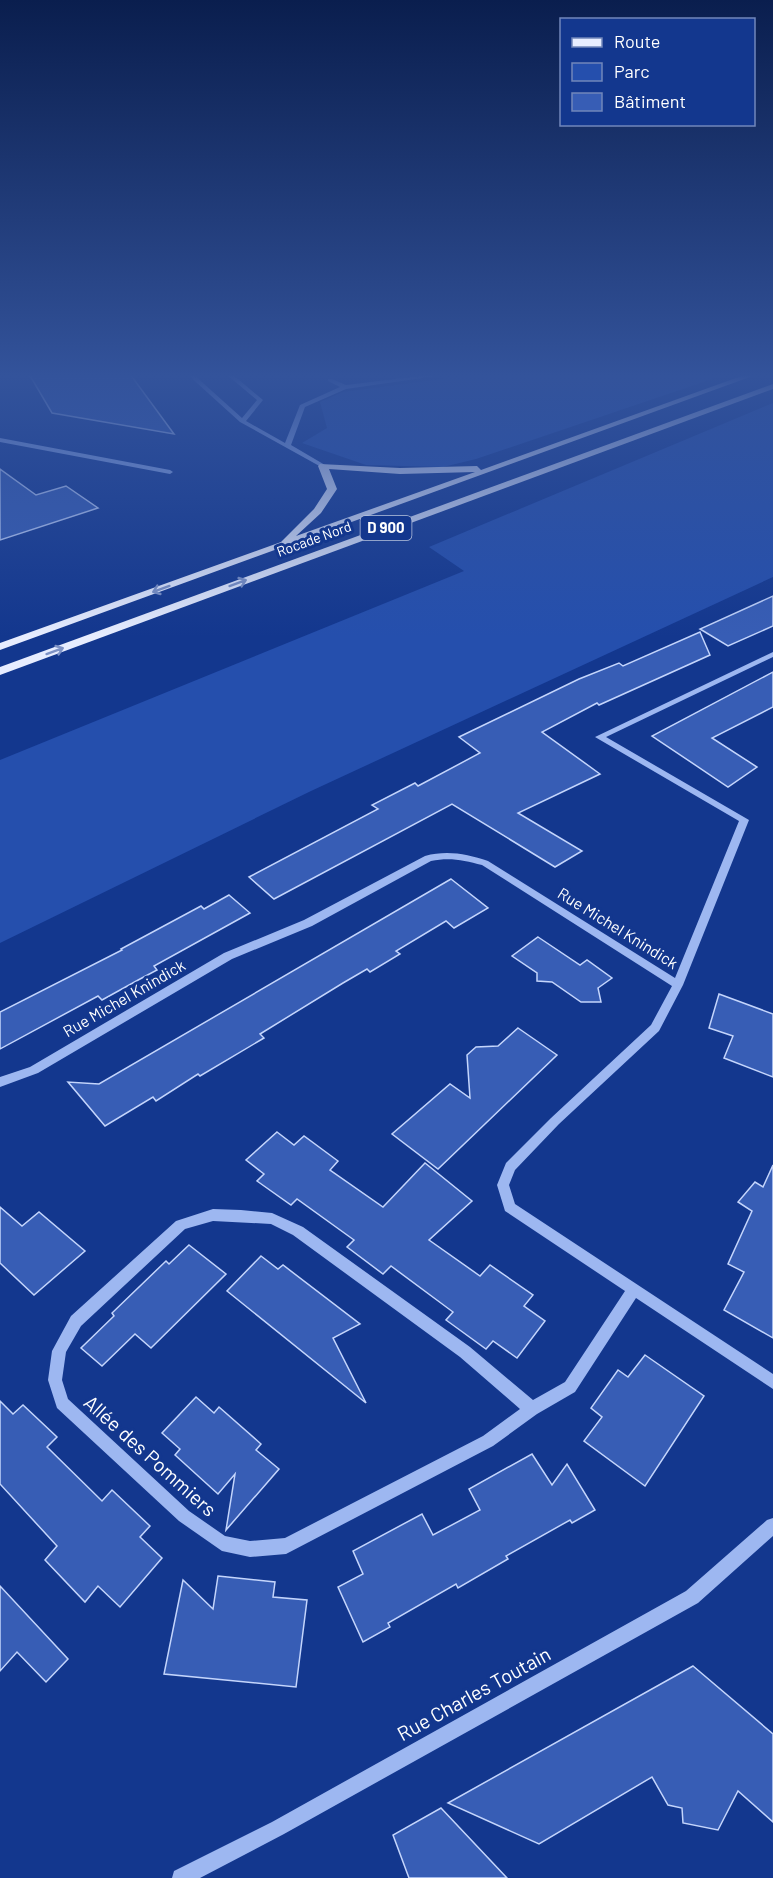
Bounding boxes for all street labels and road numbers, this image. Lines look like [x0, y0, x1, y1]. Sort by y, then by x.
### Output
road number: D 900 [360, 516, 412, 540]
street label: Rocade Nord [274, 517, 354, 560]
street label: Rue Michel Knindick [555, 883, 682, 972]
street label: Rue Michel Knindick [59, 955, 188, 1040]
street label: Allée des Pommiers [80, 1390, 222, 1521]
street label: Rue Charles Toutain [393, 1641, 554, 1745]

